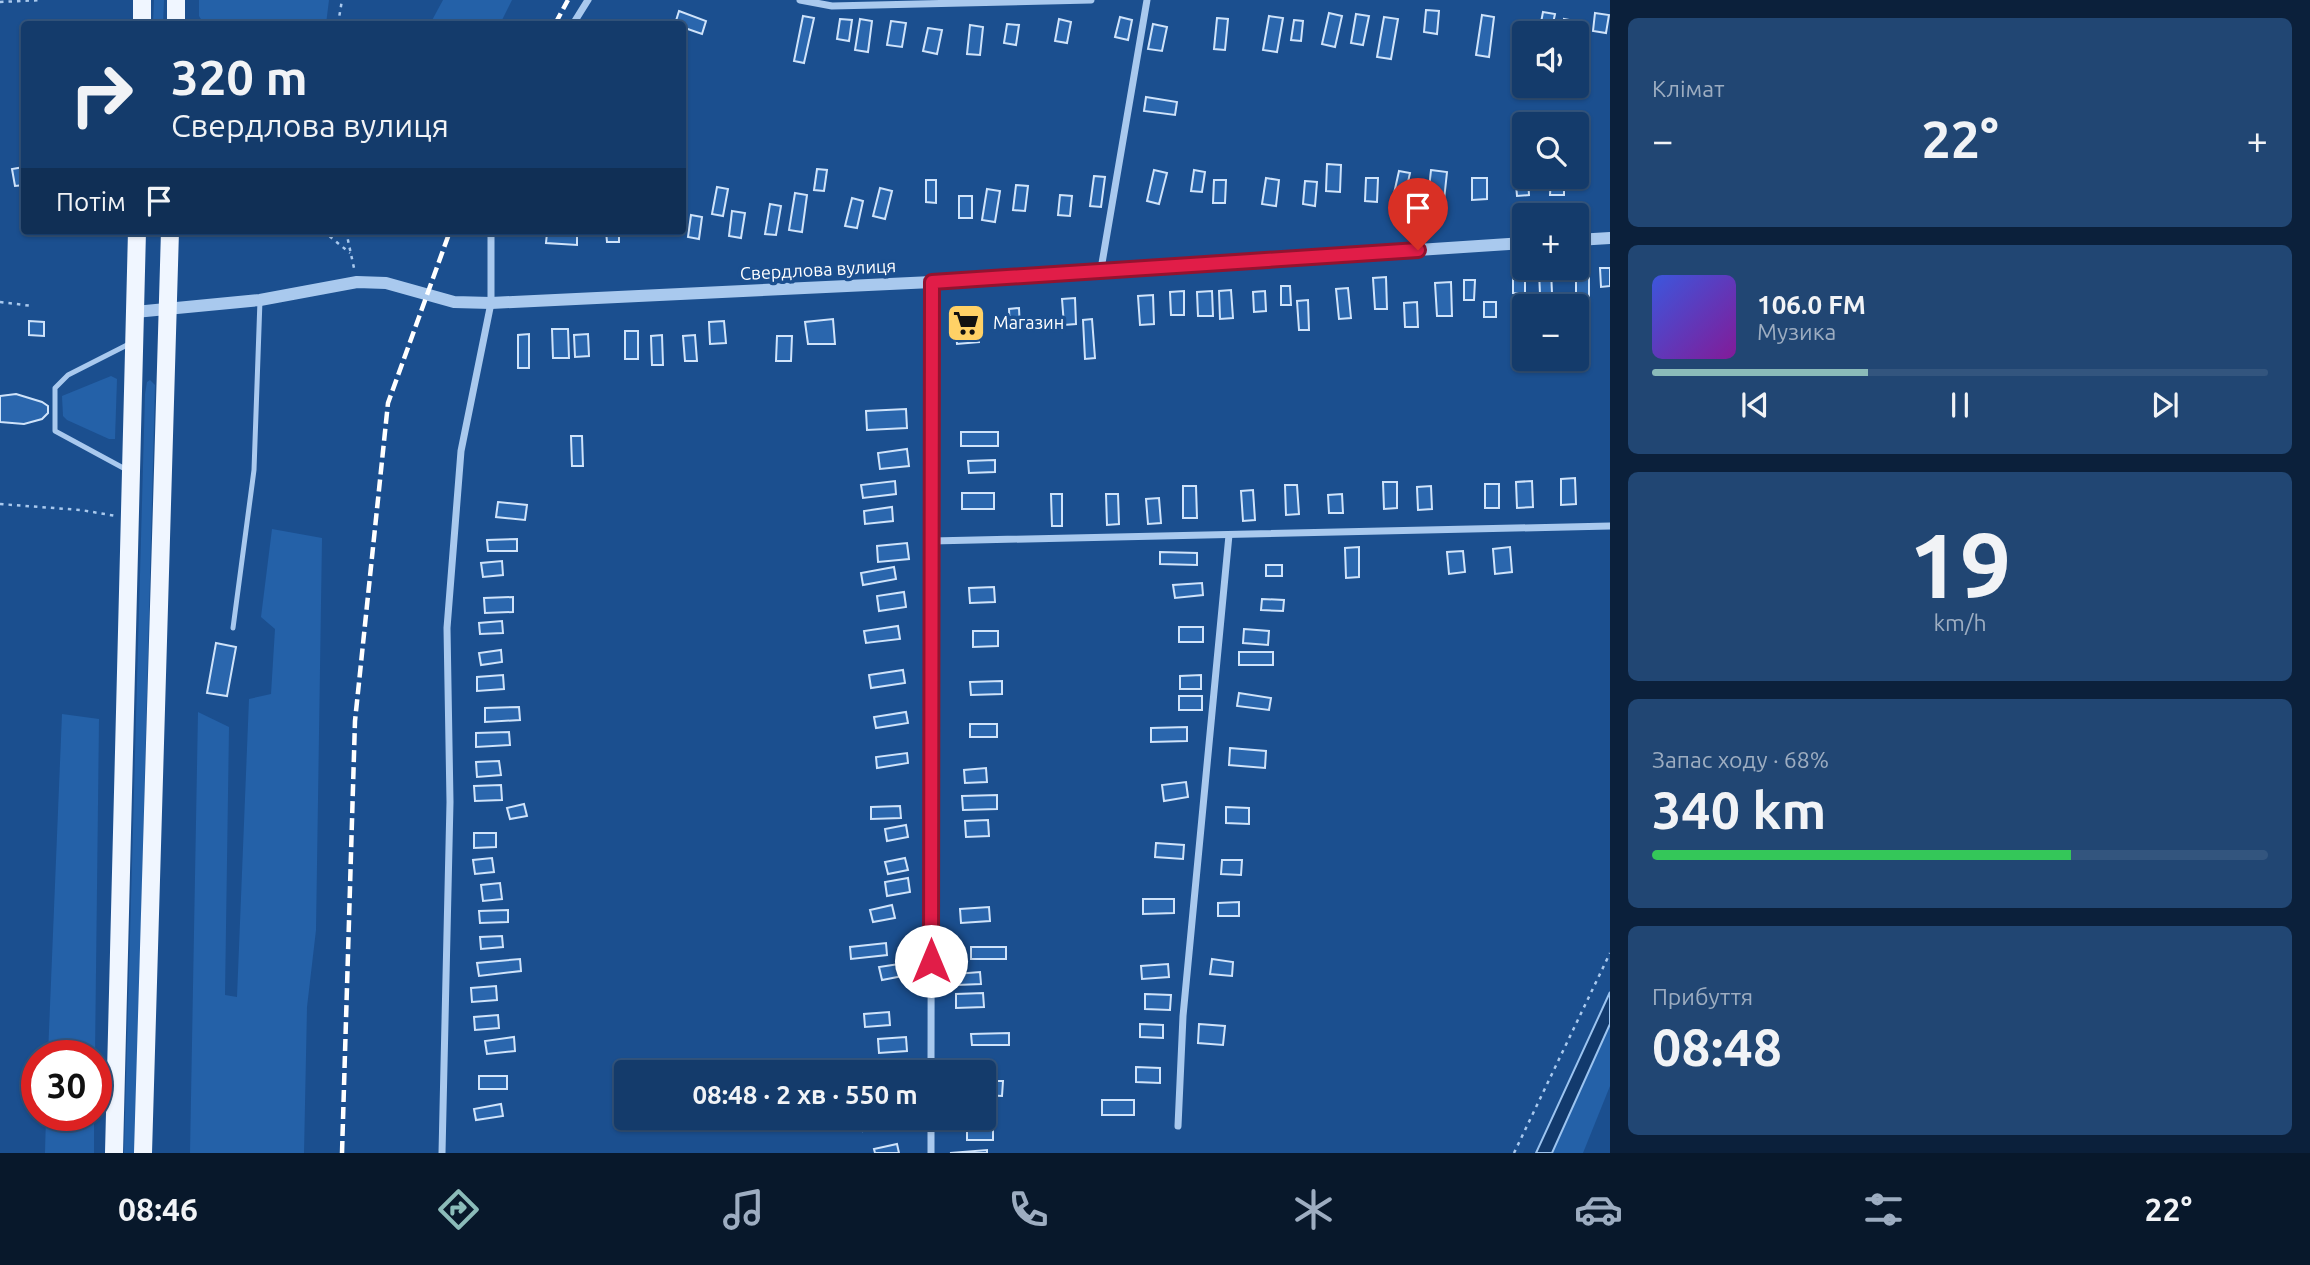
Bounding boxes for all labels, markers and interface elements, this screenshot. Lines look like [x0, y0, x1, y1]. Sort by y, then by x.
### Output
map controls [1512, 21, 1589, 371]
button: sound [1512, 21, 1589, 98]
icon: right [56, 49, 147, 140]
text: 320 m [171, 49, 308, 104]
text: Клімат [1652, 76, 1724, 101]
text: Свердлова вулиця [171, 107, 449, 143]
text: 22° [1921, 110, 1999, 168]
button: search [1512, 112, 1589, 189]
text: − [1652, 119, 1673, 161]
text: + [2247, 119, 2268, 161]
pin [1388, 178, 1448, 250]
icon: arrive [140, 182, 178, 220]
text: Потім [56, 187, 126, 216]
icon: arrive [1399, 189, 1437, 227]
button: + [1512, 203, 1589, 280]
street label: Свердлова вулиця [739, 255, 897, 283]
text: 106.0 FM [1757, 290, 1866, 319]
button: − [1512, 294, 1589, 371]
supermarket icon: Mагазин [945, 302, 987, 344]
place label: Mагазин [993, 312, 1064, 332]
text: Музика [1757, 319, 1836, 344]
icon: previous [1736, 386, 1774, 424]
icon: pause [1941, 386, 1979, 424]
icon: next [2146, 386, 2184, 424]
text: 19 [1909, 513, 2011, 615]
text: km/h [1933, 610, 1987, 635]
text: Запас ходу · 68% [1652, 747, 1829, 772]
text: 340 km [1652, 781, 1826, 839]
position arrow [894, 924, 968, 998]
text: Прибуття [1652, 984, 1753, 1009]
text: 08:48 [1652, 1018, 1782, 1076]
speed limit sign: 30 [21, 1040, 112, 1131]
text: 08:48 · 2 хв · 550 m [692, 1080, 918, 1109]
icon: directions [434, 1185, 483, 1234]
icon: music [719, 1185, 768, 1234]
icon: phone [1004, 1185, 1053, 1234]
icon: climate [1289, 1185, 1338, 1234]
icon: car [1574, 1185, 1623, 1234]
icon: filters [1859, 1185, 1908, 1234]
text: 08:46 [118, 1191, 198, 1227]
text: 22° [2145, 1191, 2192, 1227]

